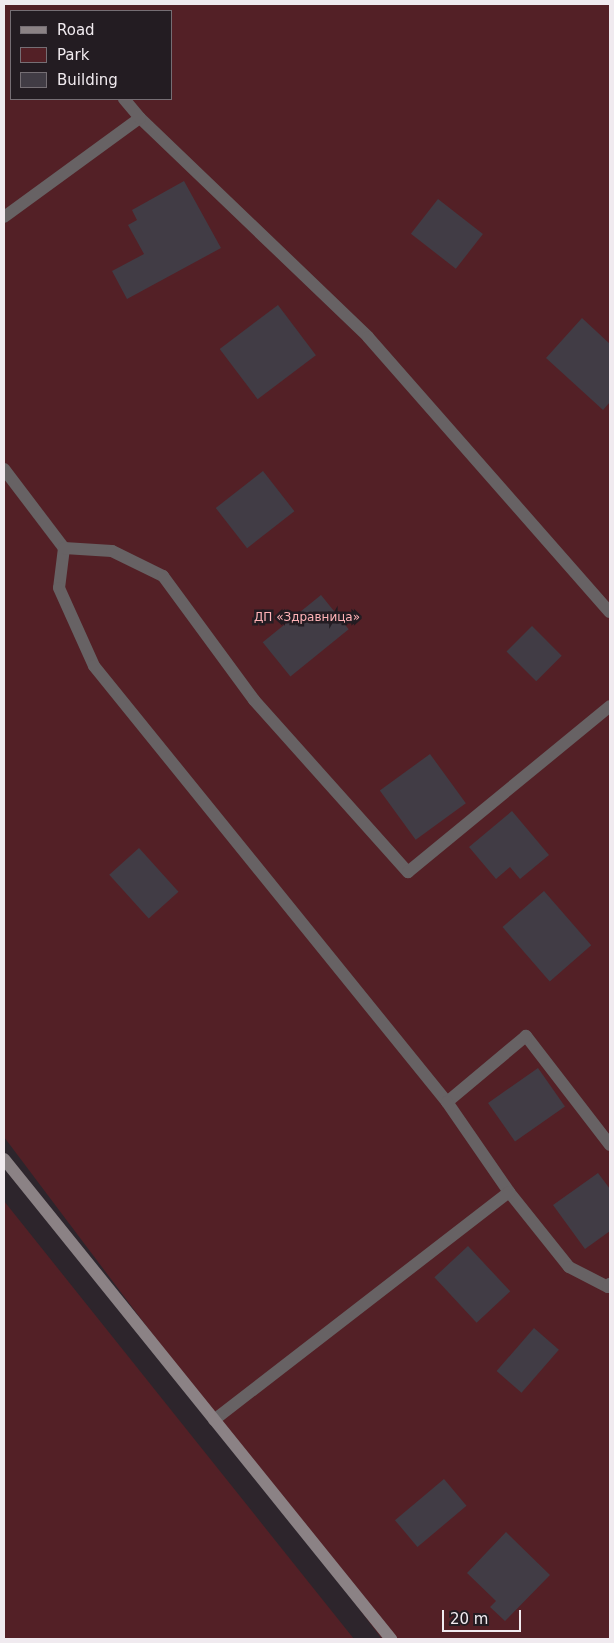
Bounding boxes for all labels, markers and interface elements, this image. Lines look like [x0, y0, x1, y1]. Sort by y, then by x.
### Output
legend [10, 10, 172, 100]
text: Road [57, 21, 95, 39]
text: Park [57, 46, 89, 64]
text: Building [57, 71, 118, 89]
park label: ДП «Здравница» [254, 611, 360, 625]
scale bar [444, 1600, 523, 1632]
text: 20 m [450, 1610, 488, 1628]

